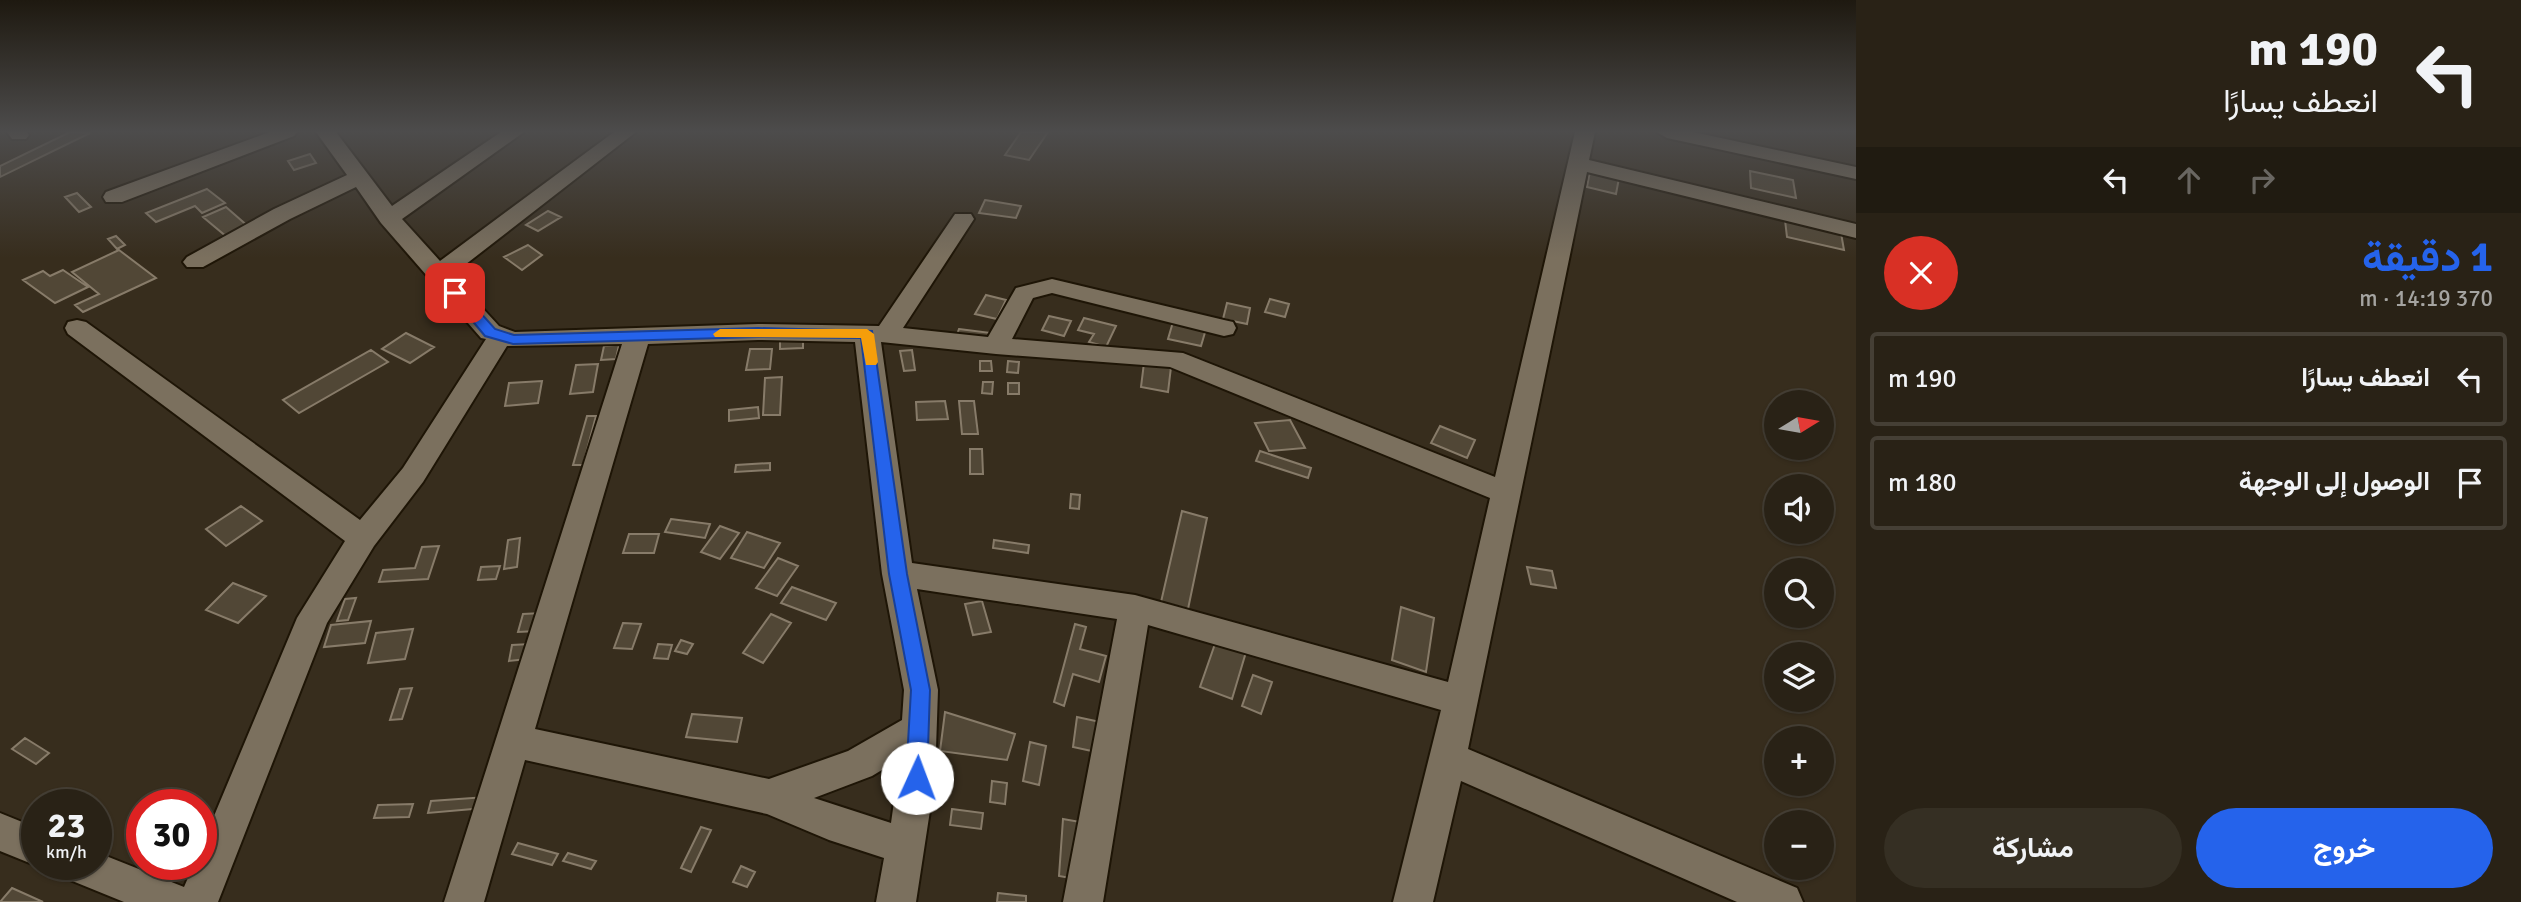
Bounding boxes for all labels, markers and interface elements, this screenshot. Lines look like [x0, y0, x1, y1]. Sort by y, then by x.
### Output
text: 190 m [2248, 19, 2378, 79]
icon: left [2402, 28, 2493, 119]
text: انعطف يسارًا [2223, 82, 2378, 121]
icon: left [2097, 161, 2135, 199]
icon: ahead [2170, 161, 2208, 199]
icon: right [2243, 161, 2281, 199]
text: 1 دقيقة [2362, 232, 2493, 283]
button: close [1884, 236, 1958, 310]
pin [425, 263, 485, 323]
icon: arrive [436, 274, 474, 312]
text: 370 m · 14:19 [2359, 284, 2493, 313]
icon: left [2451, 360, 2489, 398]
text: انعطف يسارًا [2301, 362, 2430, 394]
text: 190 m [1888, 363, 1957, 395]
north arrow [1764, 390, 1834, 460]
map controls [1764, 390, 1834, 880]
icon: arrive [2451, 464, 2489, 502]
text: الوصول إلى الوجهة [2239, 466, 2430, 498]
text: 180 m [1888, 467, 1957, 499]
button: sound [1764, 474, 1834, 544]
button: search [1764, 558, 1834, 628]
button: layers [1764, 642, 1834, 712]
button: + [1764, 726, 1834, 796]
position arrow [880, 741, 954, 815]
speed limit sign: 30 [126, 789, 217, 880]
text: 23 [48, 804, 85, 847]
button: مشاركة [1884, 808, 2182, 888]
button: خروج [2196, 808, 2493, 888]
button: − [1764, 810, 1834, 880]
text: km/h [46, 841, 87, 863]

